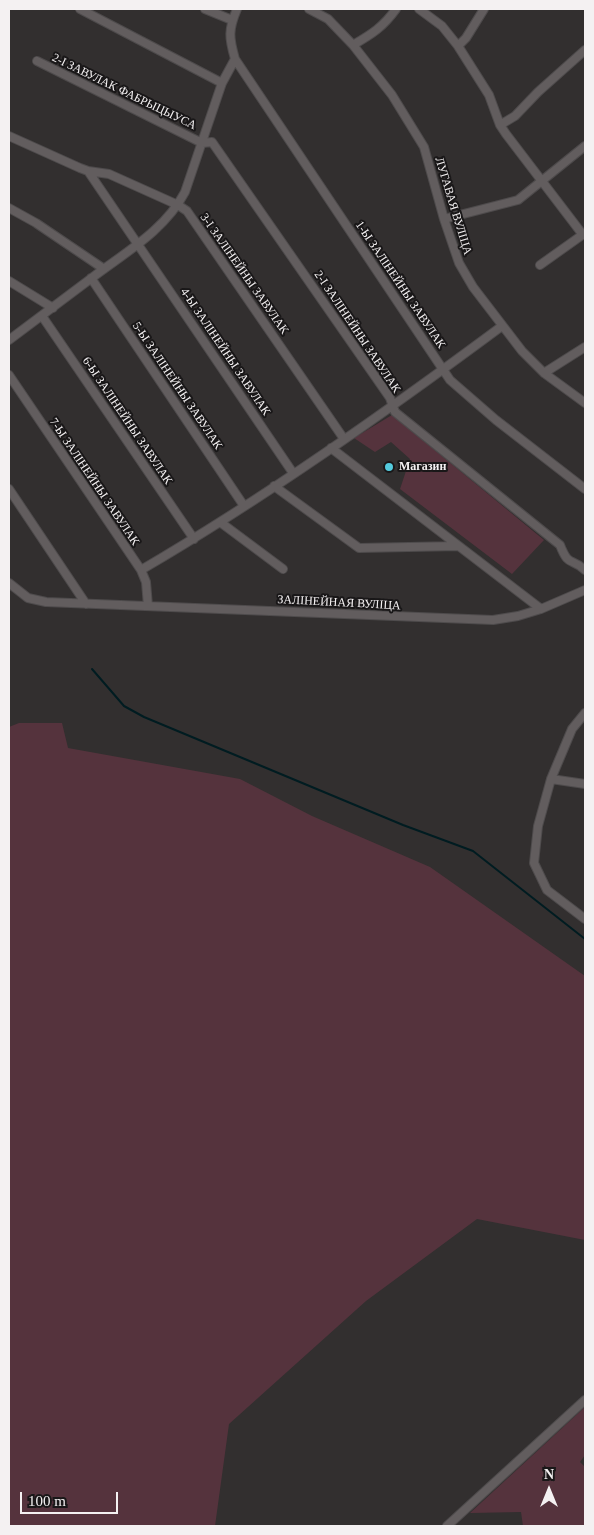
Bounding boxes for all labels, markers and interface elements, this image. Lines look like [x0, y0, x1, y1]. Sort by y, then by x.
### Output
street label: 2-І ЗАВУЛАК ФАБРЫЦЫУСА [49, 51, 199, 133]
street label: ЛУГАВАЯ ВУЛІЦА [431, 155, 475, 257]
street label: 3-І ЗАЛІНЕЙНЫ ЗАВУЛАК [197, 211, 291, 337]
street label: 1-Ы ЗАЛІНЕЙНЫ ЗАВУЛАК [352, 218, 448, 352]
street label: 2-І ЗАЛІНЕЙНЫ ЗАВУЛАК [311, 268, 403, 396]
street label: 4-Ы ЗАЛІНЕЙНЫ ЗАВУЛАК [177, 285, 273, 419]
street label: 5-Ы ЗАЛІНЕЙНЫ ЗАВУЛАК [129, 319, 225, 453]
street label: 6-Ы ЗАЛІНЕЙНЫ ЗАВУЛАК [79, 354, 175, 488]
street label: 7-Ы ЗАЛІНЕЙНЫ ЗАВУЛАК [46, 415, 142, 549]
place label: Магазин [399, 460, 446, 474]
marker: Магазин [383, 461, 395, 473]
street label: ЗАЛІНЕЙНАЯ ВУЛІЦА [277, 593, 401, 613]
north arrow [524, 1465, 574, 1515]
text: N [544, 1467, 554, 1482]
scale bar [22, 1482, 120, 1514]
text: 100 m [28, 1493, 66, 1509]

